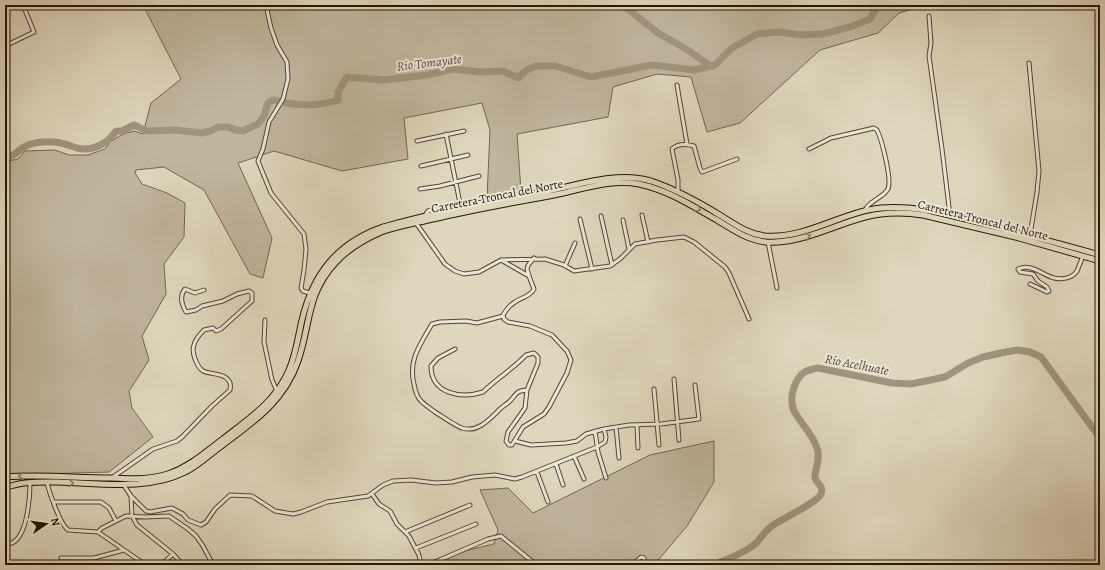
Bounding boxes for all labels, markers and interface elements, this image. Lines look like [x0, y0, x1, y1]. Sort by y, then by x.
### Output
water label: Río Tomayate [396, 50, 463, 75]
street label: Carretera Troncal del Norte [430, 175, 564, 217]
street label: Carretera Troncal del Norte [916, 196, 1050, 244]
one-way arrow [694, 205, 701, 212]
one-way arrow [804, 232, 811, 241]
water label: Río Acelhuate [824, 350, 891, 379]
one-way arrow [18, 471, 24, 480]
one-way arrow [68, 478, 74, 487]
north arrow [26, 504, 66, 544]
text: N [47, 516, 63, 527]

